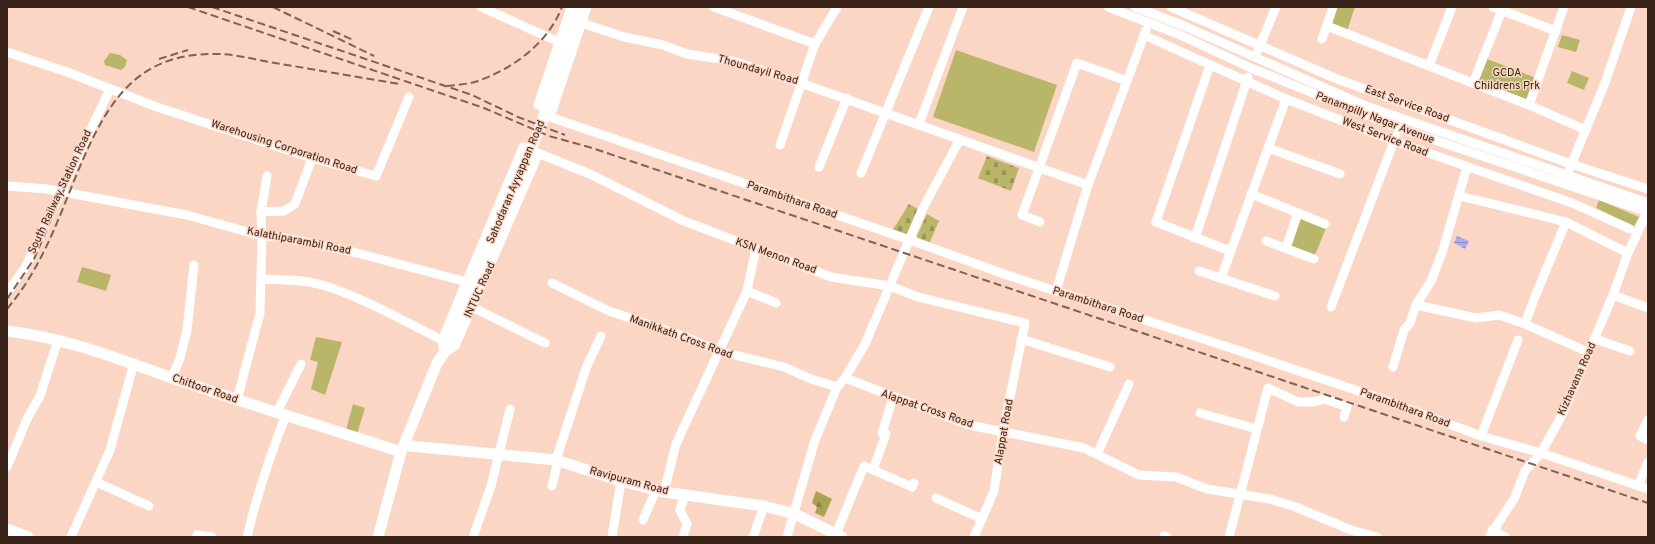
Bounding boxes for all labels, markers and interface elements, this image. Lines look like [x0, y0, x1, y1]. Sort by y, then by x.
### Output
street label: Thoundayil Road [716, 52, 800, 88]
park label: GCDA Childrens Prk [1474, 66, 1540, 93]
street label: East Service Road [1363, 82, 1451, 126]
street label: Panampilly Nagar Avenue [1314, 89, 1437, 147]
street label: West Service Road [1340, 114, 1430, 160]
street label: Warehousing Corporation Road [209, 117, 359, 177]
street label: Sahodaran Ayyappan Road [484, 118, 548, 246]
street label: South Railway Station Road [25, 128, 95, 256]
street label: Parambithara Road [745, 178, 839, 222]
street label: Kalathiparambil Road [246, 224, 352, 258]
street label: KSN Menon Road [733, 235, 819, 277]
street label: INTUC Road [461, 260, 499, 320]
street label: Parambithara Road [1051, 284, 1145, 326]
street label: Manikkath Cross Road [628, 312, 734, 362]
street label: Kizhavana Road [1555, 340, 1599, 418]
street label: Chittoor Road [170, 371, 240, 407]
street label: Parambithara Road [1358, 385, 1452, 431]
street label: Alappat Cross Road [879, 387, 975, 431]
street label: Alappat Road [991, 398, 1017, 466]
street label: Ravipuram Road [588, 464, 670, 498]

